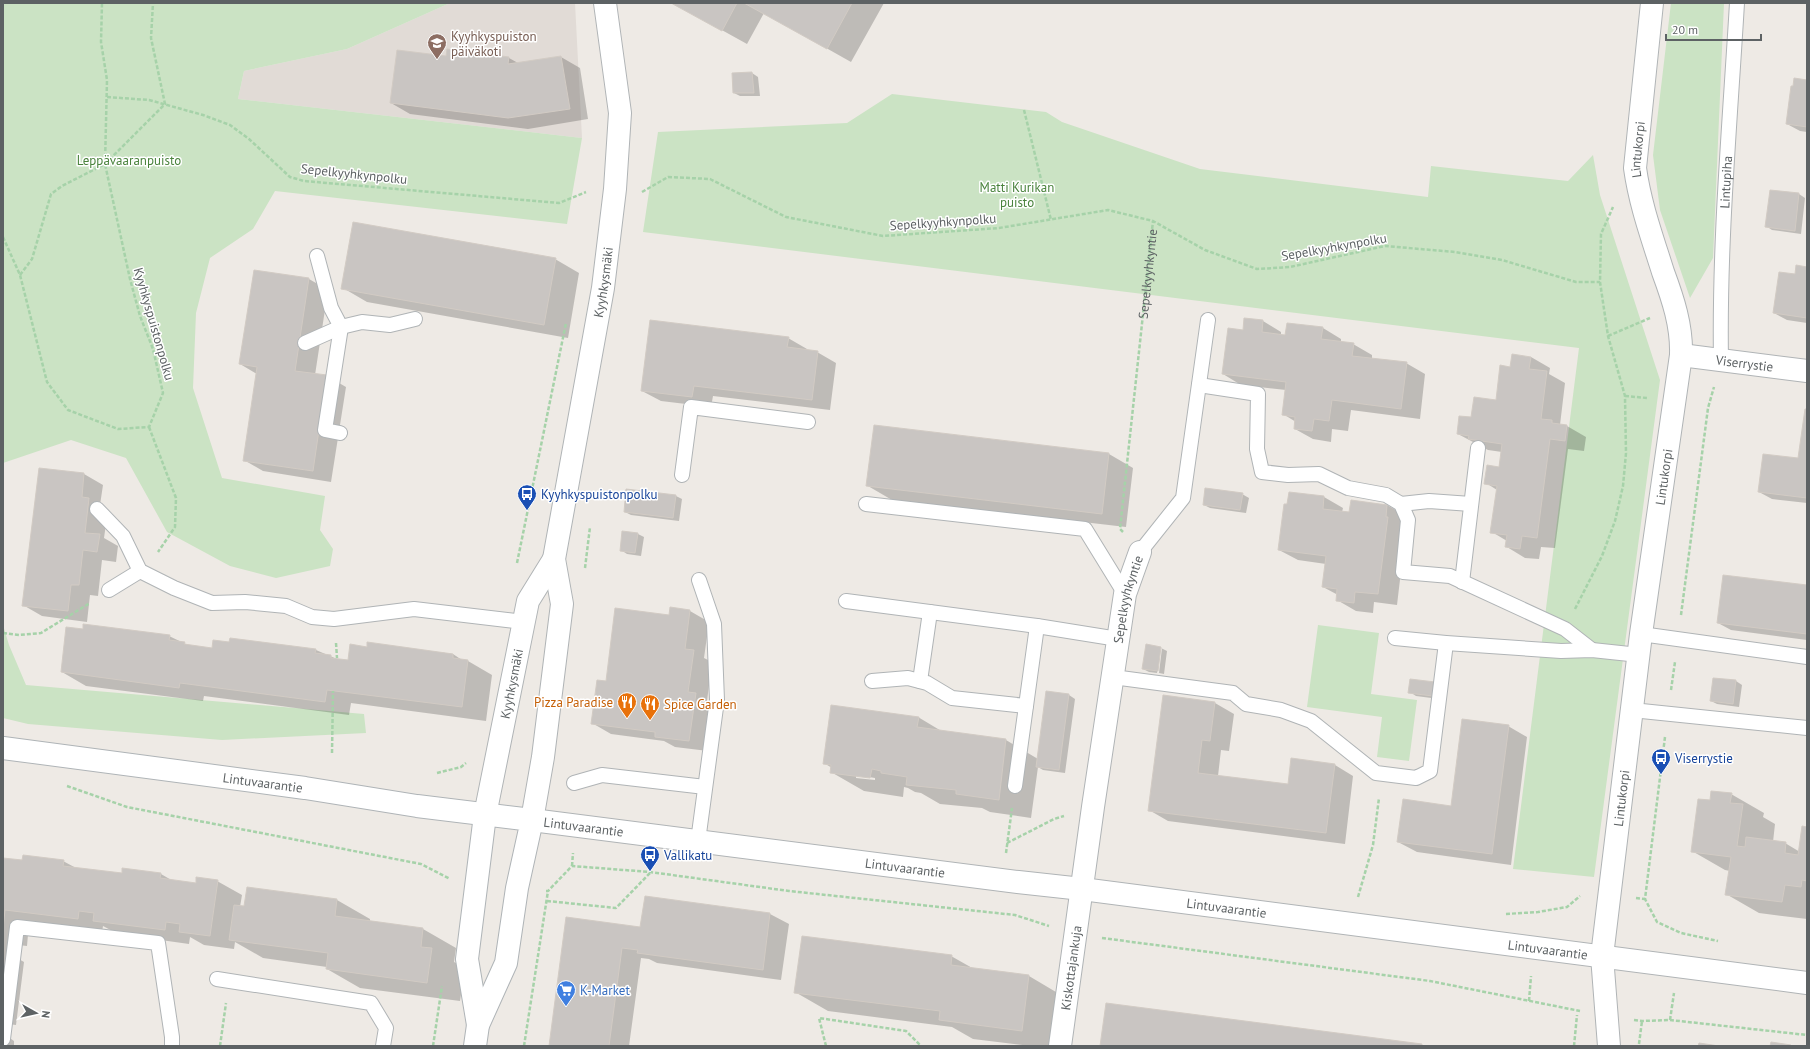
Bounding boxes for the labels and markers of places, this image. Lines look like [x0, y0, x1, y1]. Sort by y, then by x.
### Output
place label: Kyyhkyspuiston päiväkoti [451, 28, 537, 60]
school or university icon: Kyyhkyspuiston päiväkoti [426, 32, 448, 60]
bus stop icon: Kyyhkyspuistonpolku [516, 483, 538, 511]
place label: Kyyhkyspuistonpolku [541, 486, 658, 503]
restaurant icon: Pizza Paradise [616, 691, 638, 719]
restaurant icon: Spice Garden [639, 693, 661, 721]
place label: Pizza Paradise [534, 694, 613, 711]
place label: Spice Garden [664, 696, 737, 713]
bus stop icon: Viserrystie [1650, 747, 1672, 775]
place label: Viserrystie [1674, 750, 1733, 767]
bus stop icon: Vallikatu [639, 844, 661, 872]
place label: Vallikatu [663, 847, 712, 864]
supermarket icon: K-Market [555, 979, 577, 1007]
place label: K-Market [580, 982, 630, 999]

